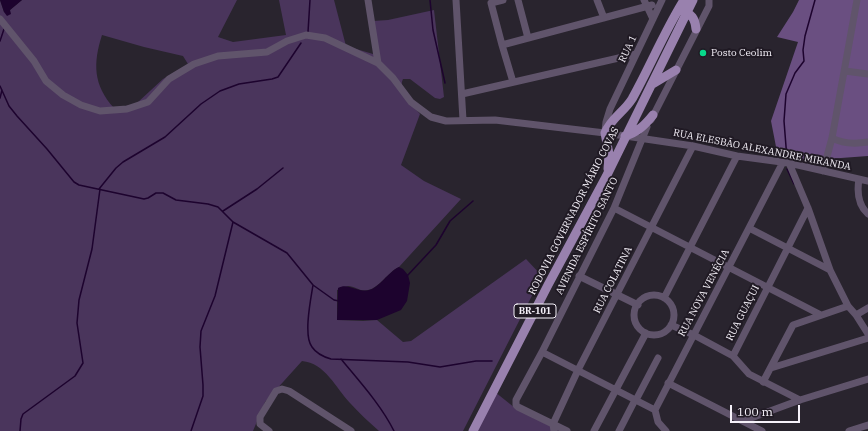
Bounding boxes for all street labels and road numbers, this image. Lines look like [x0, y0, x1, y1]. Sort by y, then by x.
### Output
street label: RUA 1 [616, 33, 640, 65]
street label: RODOVIA GOVERNADOR MÁRIO COVAS [526, 125, 622, 297]
street label: RUA ELESBÃO ALEXANDRE MIRANDA [672, 127, 852, 173]
street label: AVENIDA ESPÍRITO SANTO [553, 176, 621, 296]
street label: RUA COLATINA [591, 245, 635, 315]
street label: RUA NOVA VENÉCIA [676, 247, 732, 339]
street label: RUA GUAÇUI [724, 283, 762, 343]
road number: BR-101 [514, 304, 556, 318]

